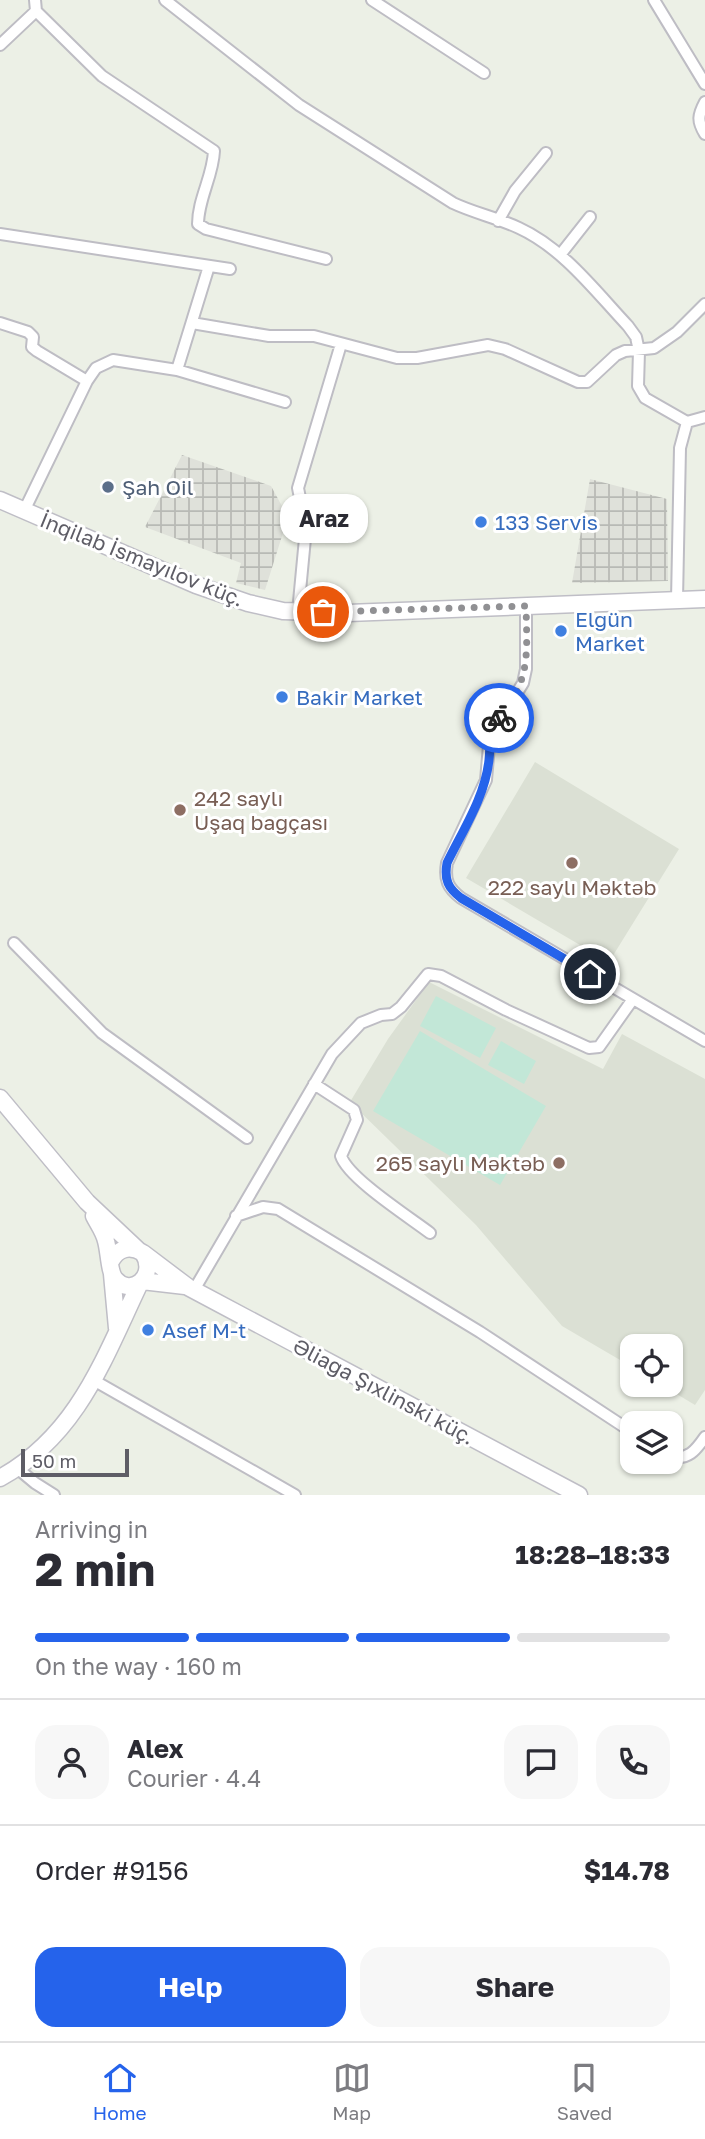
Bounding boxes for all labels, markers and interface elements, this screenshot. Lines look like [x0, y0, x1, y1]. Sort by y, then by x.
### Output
place label: Şah Oil [122, 474, 193, 500]
marker: Şah Oil [100, 479, 116, 495]
callout: Araz [279, 493, 367, 542]
text: Araz [299, 504, 349, 532]
street label: İnqilab İsmayılov küç. [36, 506, 248, 612]
place label: 133 Servis [495, 509, 598, 535]
marker: 133 Servis [473, 514, 489, 530]
pin [293, 582, 353, 642]
icon: bag [304, 593, 342, 631]
place label: Elgün Market [575, 606, 645, 656]
marker: Elgün Market [553, 623, 569, 639]
courier [464, 683, 534, 753]
place label: Bakir Market [296, 684, 423, 710]
marker: Bakir Market [274, 689, 290, 705]
icon: bike [480, 699, 518, 737]
place label: 242 saylı Uşaq bağçası [194, 785, 328, 835]
marker: 242 saylı Uşaq bağçası [172, 802, 188, 818]
marker: 222 saylı Məktəb [564, 855, 580, 871]
place label: 222 saylı Məktəb [488, 874, 656, 900]
pin [560, 944, 620, 1004]
icon: home [571, 955, 609, 993]
place label: 265 saylı Məktəb [376, 1150, 545, 1176]
marker: 265 saylı Məktəb [551, 1155, 567, 1171]
place label: Asef M-t [162, 1317, 246, 1343]
marker: Asef M-t [140, 1322, 156, 1338]
street label: Əliağa Şıxlinski küç. [289, 1332, 479, 1450]
map controls [620, 1334, 683, 1474]
button: locate [620, 1334, 683, 1397]
button: layers [620, 1411, 683, 1474]
scale bar [21, 1446, 130, 1478]
text: 50 m [32, 1449, 76, 1472]
text: Arriving in [35, 1515, 148, 1543]
text: 18:28–18:33 [515, 1539, 670, 1570]
text: 2 min [35, 1541, 155, 1596]
text: On the way · 160 m [35, 1652, 242, 1680]
button: person [35, 1725, 109, 1799]
button: chat [504, 1725, 578, 1799]
button: phone [596, 1725, 670, 1799]
text: Alex [127, 1733, 184, 1764]
text: Courier · 4.4 [127, 1764, 261, 1792]
text: Order #9156 [35, 1855, 189, 1886]
text: $14.78 [584, 1855, 670, 1886]
button: Help [35, 1947, 346, 2027]
button: Share [360, 1947, 670, 2027]
tab: Home [93, 2059, 147, 2124]
tab: Map [332, 2059, 371, 2124]
tab: Saved [557, 2059, 612, 2124]

